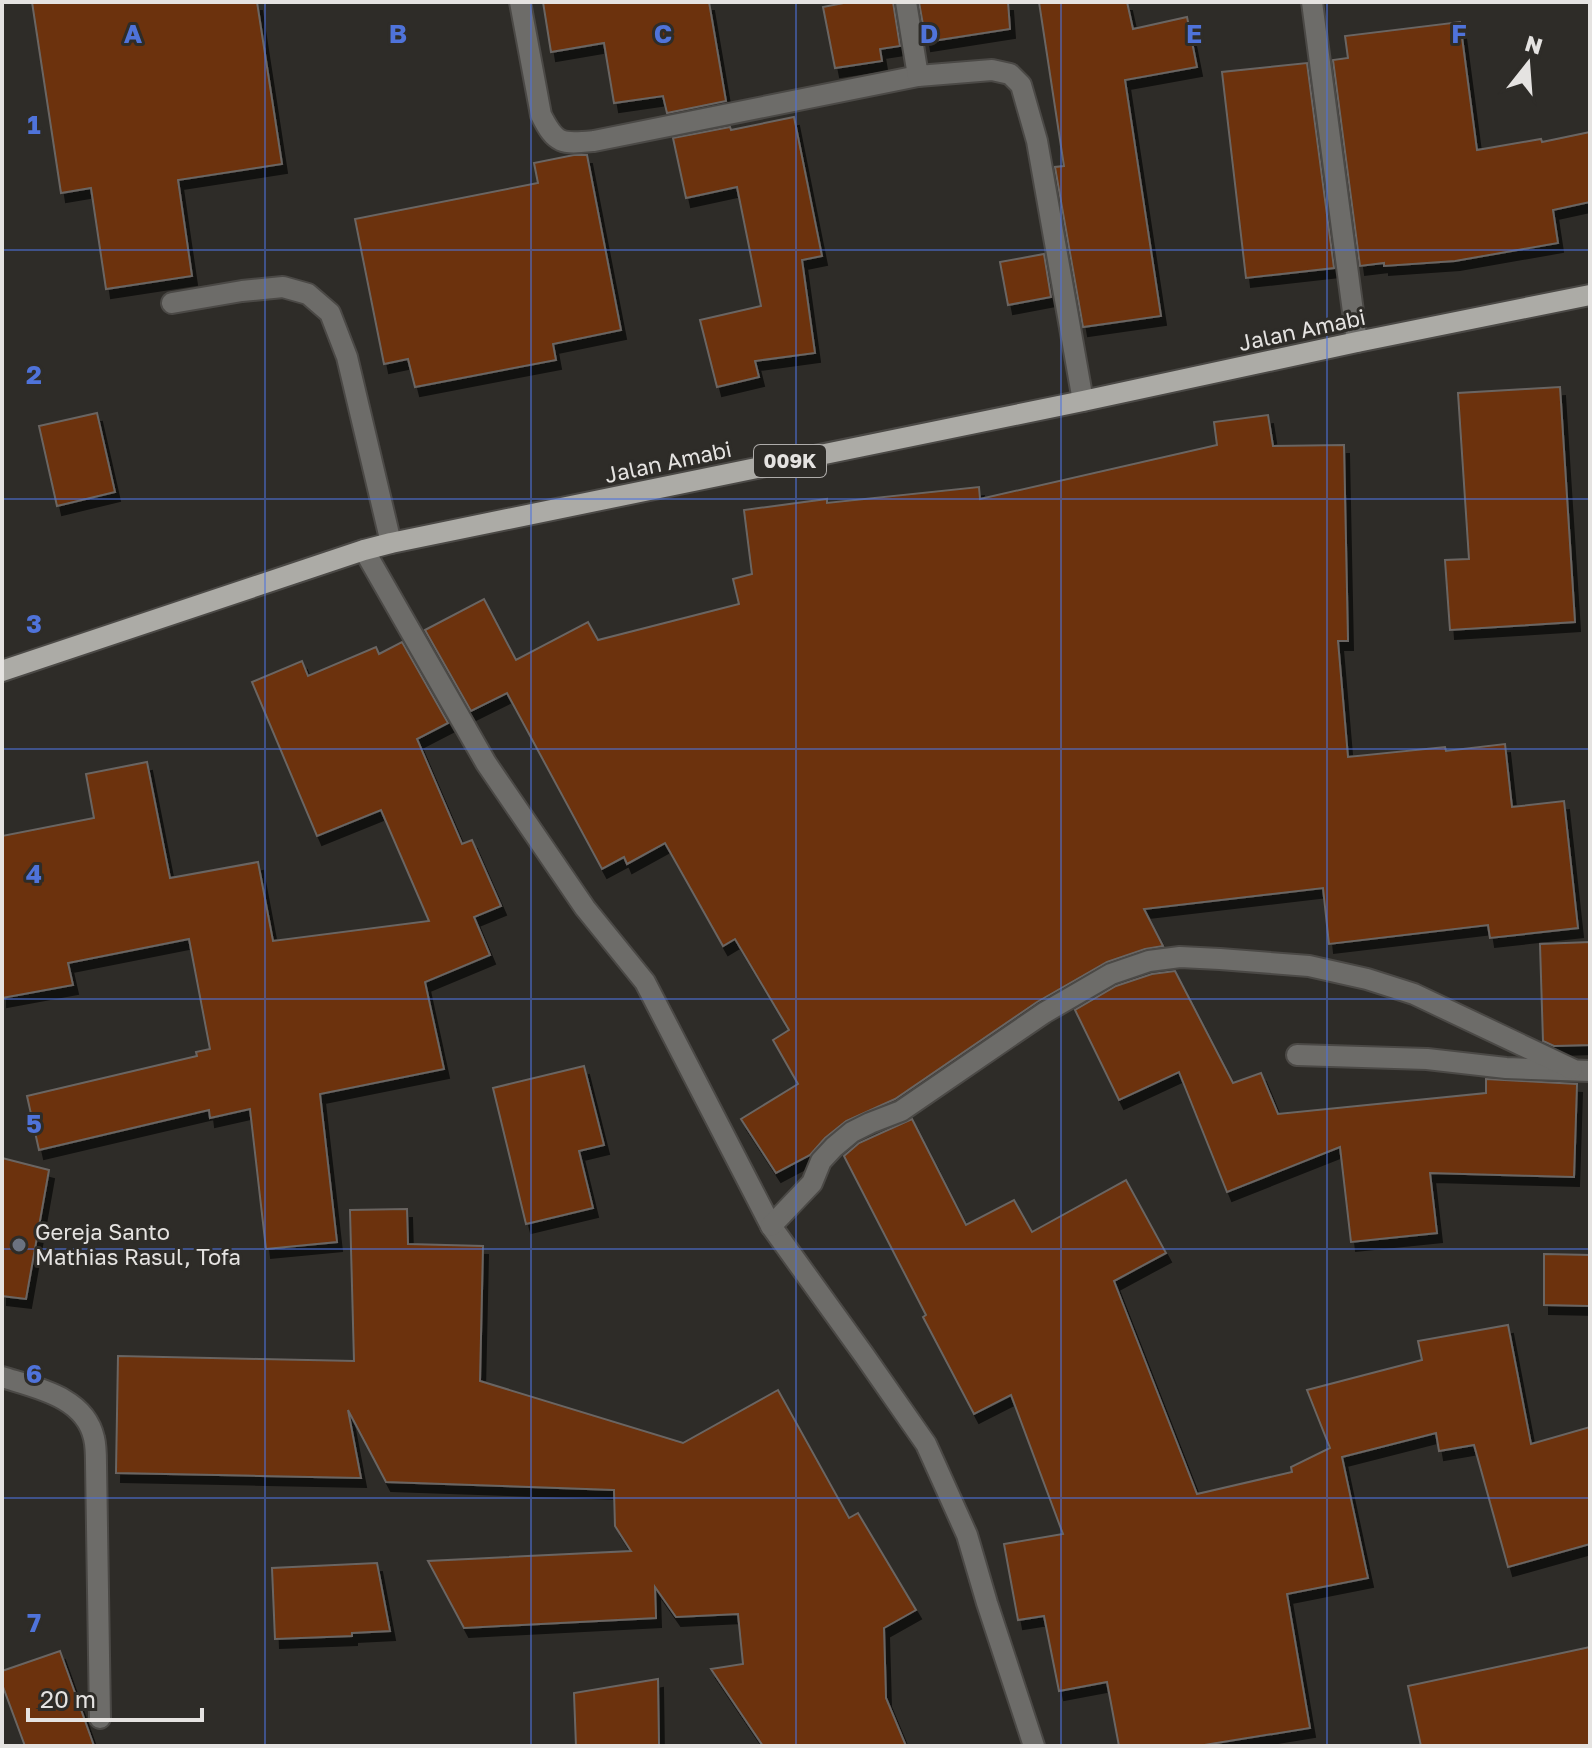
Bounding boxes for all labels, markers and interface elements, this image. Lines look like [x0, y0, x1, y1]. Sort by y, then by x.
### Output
text: A [124, 18, 143, 49]
text: B [389, 18, 407, 49]
text: C [654, 18, 672, 49]
text: D [920, 18, 938, 49]
text: E [1186, 18, 1202, 49]
text: F [1451, 18, 1467, 49]
north arrow [1488, 24, 1568, 104]
text: N [1522, 29, 1546, 60]
text: 1 [27, 109, 41, 140]
street label: Jalan Amabi [1236, 303, 1368, 356]
text: 2 [26, 359, 42, 390]
street label: Jalan Amabi [602, 435, 734, 488]
road number: 009K [754, 445, 826, 477]
text: 3 [26, 608, 42, 639]
text: 4 [26, 858, 42, 889]
text: 5 [26, 1108, 42, 1139]
place label: Gereja Santo Mathias Rasul, Tofa [35, 1218, 241, 1270]
marker: Gereja Santo Mathias Rasul, Tofa [10, 1236, 28, 1254]
text: 6 [26, 1358, 42, 1389]
text: 7 [27, 1607, 41, 1638]
scale bar [28, 1672, 202, 1722]
text: 20 m [40, 1684, 96, 1713]

